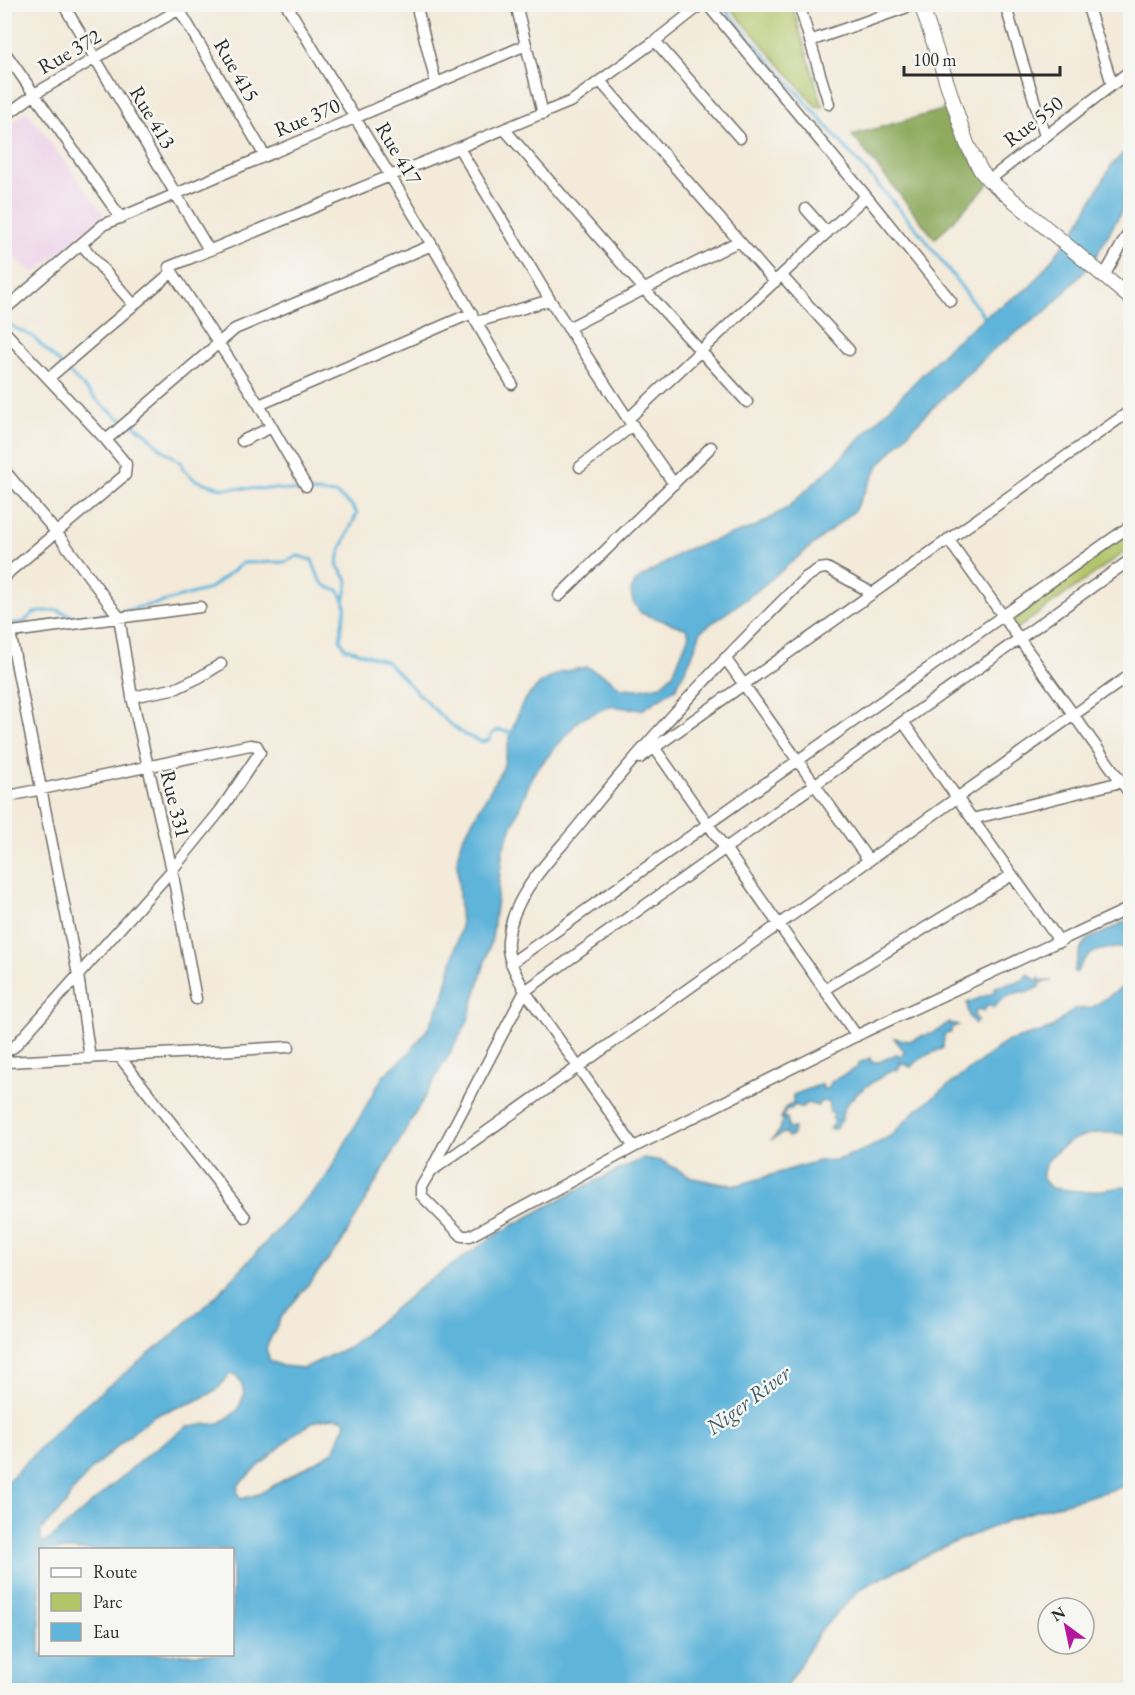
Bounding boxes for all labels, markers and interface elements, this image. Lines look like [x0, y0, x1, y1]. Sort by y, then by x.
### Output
street label: Rue 372 [33, 22, 105, 80]
street label: Rue 415 [208, 34, 266, 106]
scale bar [904, 39, 1060, 77]
text: 100 m [913, 48, 957, 71]
street label: Rue 413 [124, 81, 182, 153]
street label: Rue 550 [998, 89, 1068, 153]
street label: Rue 370 [270, 91, 344, 143]
street label: Rue 417 [370, 117, 429, 190]
street label: Rue 331 [155, 767, 197, 841]
water label: Niger River [699, 1358, 798, 1442]
legend [39, 1548, 234, 1656]
text: Route [93, 1560, 137, 1583]
text: Parc [93, 1590, 123, 1613]
north arrow [1036, 1596, 1096, 1656]
text: N [1047, 1601, 1069, 1626]
text: Eau [93, 1620, 120, 1643]

